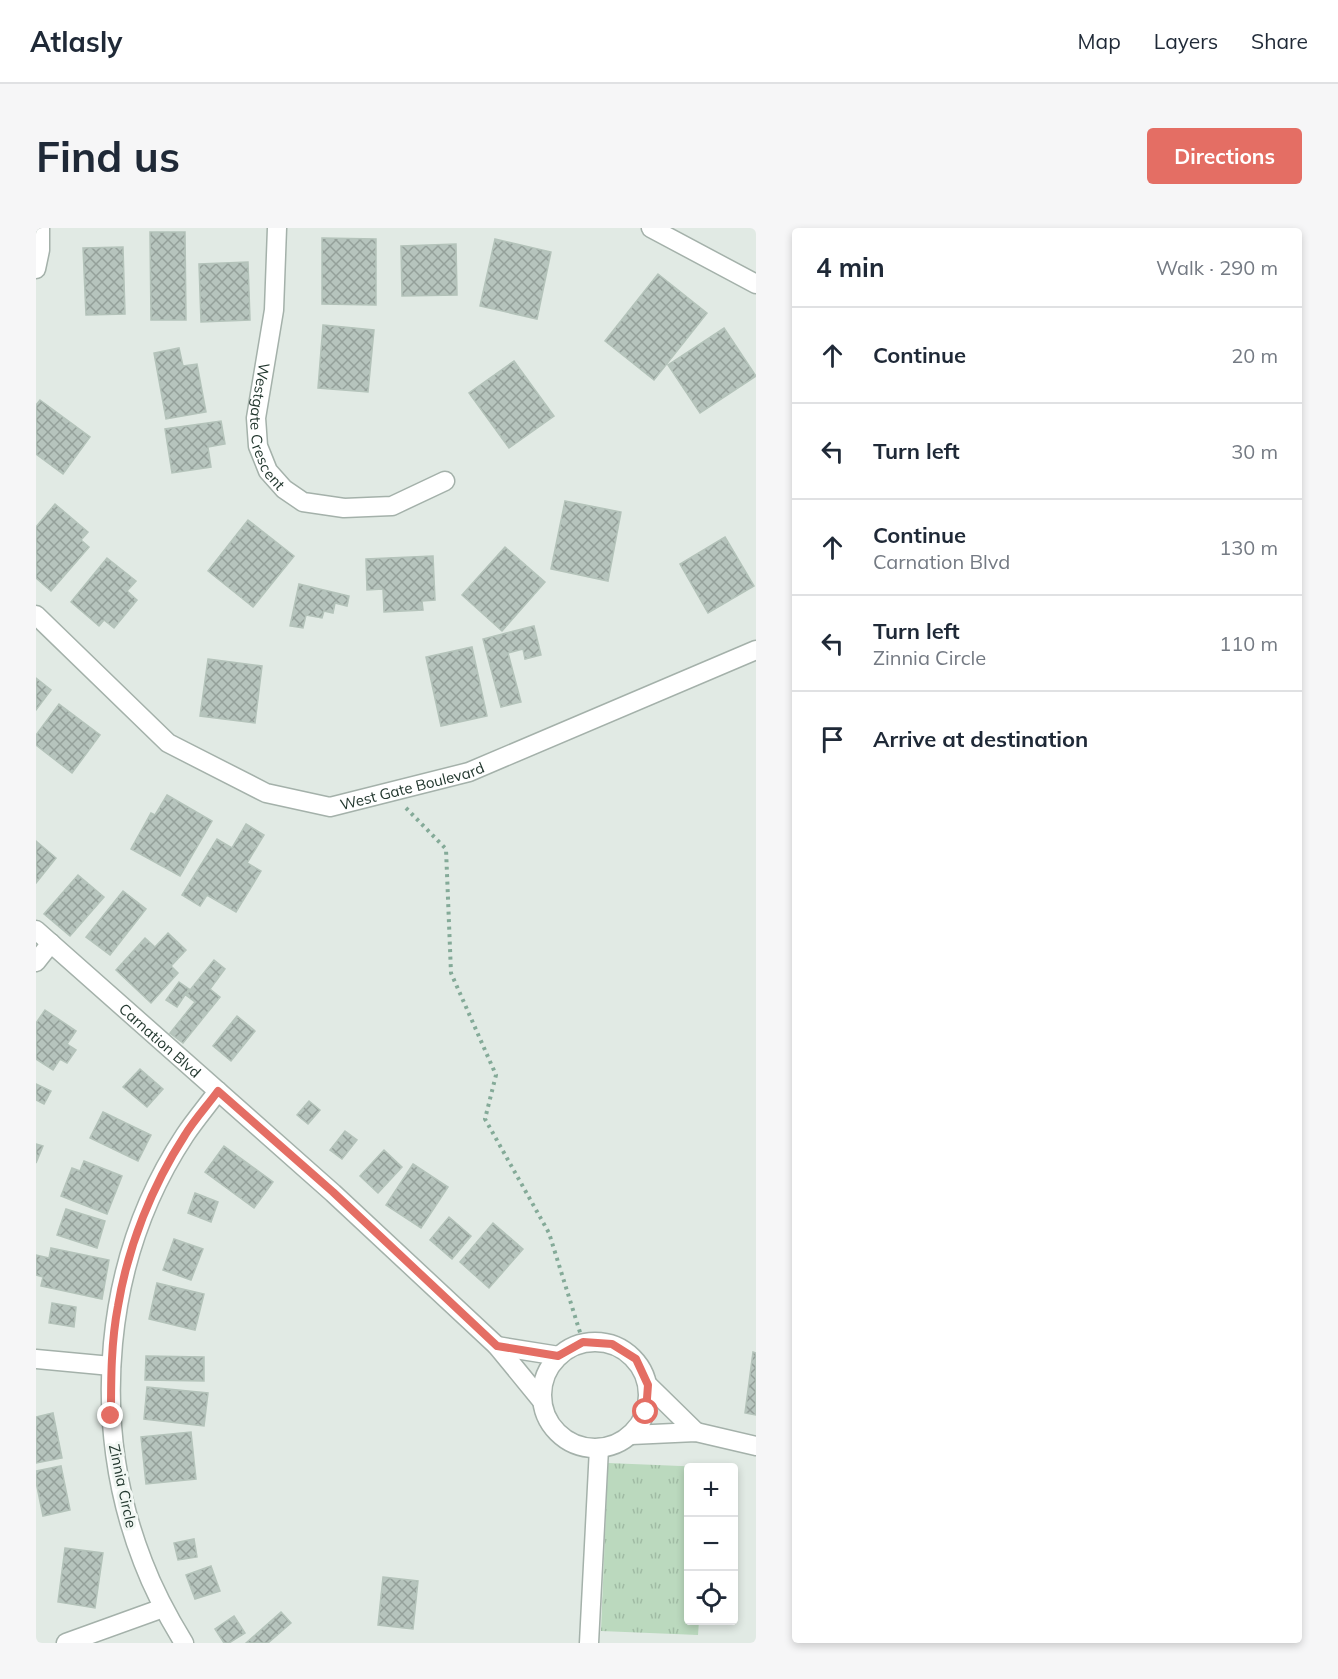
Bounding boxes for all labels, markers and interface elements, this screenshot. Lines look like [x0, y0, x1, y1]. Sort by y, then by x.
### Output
text: Atlasly [30, 24, 122, 59]
text: Map [1078, 28, 1121, 54]
text: Layers [1154, 28, 1218, 54]
text: Share [1251, 28, 1308, 54]
button: Directions [1147, 128, 1302, 184]
text: Find us [36, 130, 180, 183]
text: 4 min [816, 251, 885, 284]
text: Walk · 290 m [1156, 255, 1278, 280]
icon: ahead [816, 339, 849, 372]
text: Continue [873, 341, 966, 369]
text: 20 m [1231, 343, 1278, 368]
street label: Westgate Crescent [246, 361, 290, 494]
icon: left [816, 435, 849, 468]
text: Turn left [873, 437, 960, 465]
text: 30 m [1231, 439, 1278, 464]
text: Continue [873, 521, 966, 549]
icon: ahead [816, 531, 849, 564]
text: 130 m [1219, 535, 1278, 560]
text: Carnation Blvd [873, 549, 1010, 574]
text: Turn left [873, 617, 960, 645]
icon: left [816, 627, 849, 660]
text: 110 m [1219, 631, 1278, 656]
text: Zinnia Circle [873, 645, 986, 670]
icon: arrive [816, 723, 849, 756]
text: Arrive at destination [873, 725, 1088, 753]
street label: West Gate Boulevard [338, 757, 487, 814]
street label: Carnation Blvd [115, 999, 205, 1081]
route start [632, 1398, 658, 1424]
route end [97, 1402, 123, 1428]
street label: Zinnia Circle [105, 1442, 141, 1530]
map controls [684, 1463, 738, 1625]
button: + [684, 1463, 738, 1517]
button: − [684, 1517, 738, 1571]
button: locate [684, 1571, 738, 1625]

